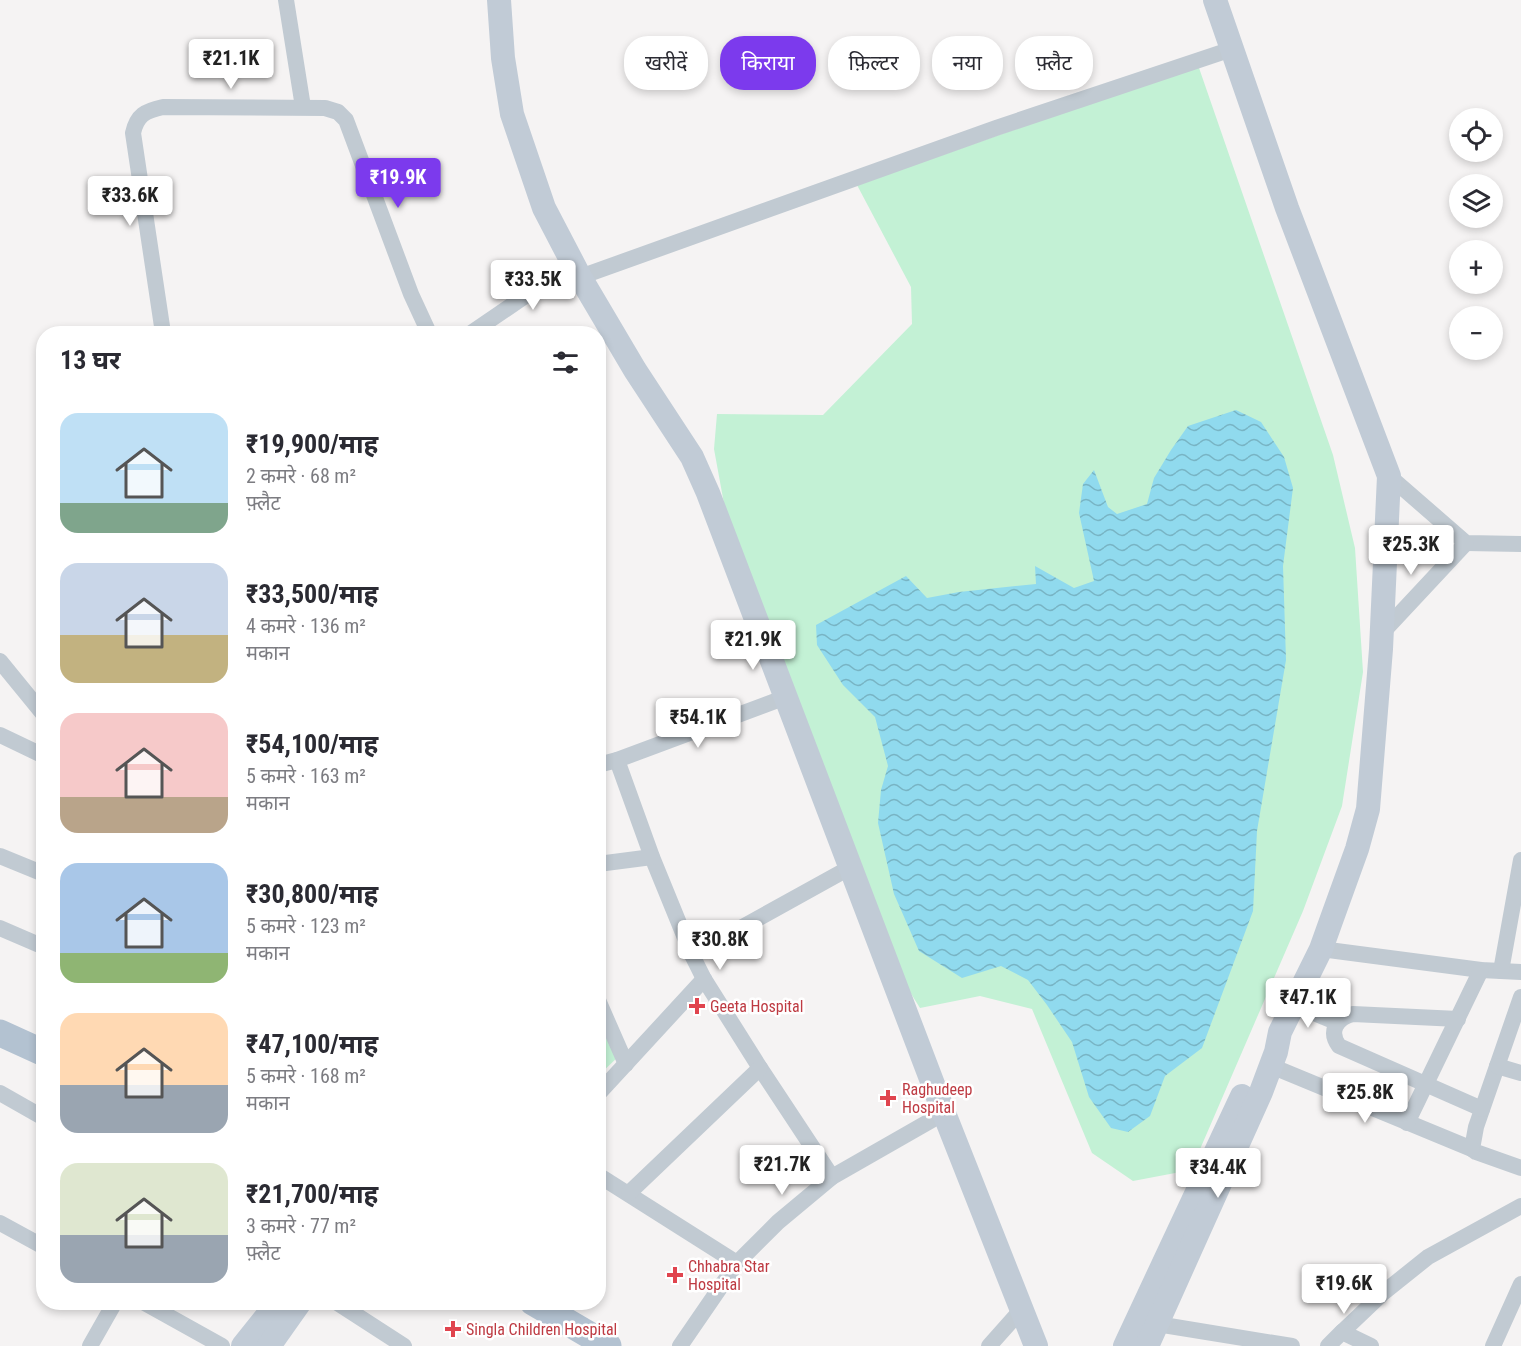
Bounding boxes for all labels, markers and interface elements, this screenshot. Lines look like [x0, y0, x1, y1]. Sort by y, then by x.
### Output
chip: खरीदें [624, 36, 708, 90]
chip: किराया [720, 36, 816, 90]
chip: फ़िल्टर [828, 36, 920, 90]
chip: नया [932, 36, 1003, 90]
chip: फ़्लैट [1015, 36, 1093, 90]
pin: ₹21.1K [182, 39, 280, 90]
text: ₹21.1K [203, 46, 259, 70]
map controls [1449, 108, 1503, 360]
button: locate [1449, 108, 1503, 162]
pin: ₹19.9K [349, 158, 447, 209]
text: ₹19.9K [370, 165, 426, 189]
button: layers [1449, 174, 1503, 228]
pin: ₹33.6K [81, 176, 179, 227]
text: ₹33.6K [102, 183, 158, 207]
button: + [1449, 240, 1503, 294]
pin: ₹33.5K [484, 260, 582, 311]
text: ₹33.5K [505, 267, 561, 291]
button: − [1449, 306, 1503, 360]
text: 13 घर [60, 345, 121, 375]
icon: filters [549, 346, 582, 379]
text: ₹19,900/माह [246, 429, 378, 459]
icon: home [108, 437, 180, 509]
text: 2 कमरे · 68 m² [246, 464, 356, 488]
text: फ़्लैट [246, 491, 281, 515]
pin: ₹25.3K [1362, 525, 1460, 576]
text: ₹25.3K [1383, 532, 1439, 556]
text: ₹33,500/माह [246, 579, 378, 609]
icon: home [108, 587, 180, 659]
text: 4 कमरे · 136 m² [246, 614, 366, 638]
pin: ₹21.9K [704, 620, 802, 671]
text: ₹21.9K [725, 627, 781, 651]
text: मकान [246, 641, 290, 665]
pin: ₹54.1K [649, 698, 747, 749]
text: ₹54.1K [670, 705, 726, 729]
text: ₹54,100/माह [246, 729, 378, 759]
icon: home [108, 737, 180, 809]
text: 5 कमरे · 163 m² [246, 764, 366, 788]
text: मकान [246, 791, 290, 815]
text: ₹30,800/माह [246, 879, 378, 909]
icon: home [108, 887, 180, 959]
text: 5 कमरे · 123 m² [246, 914, 366, 938]
pin: ₹30.8K [671, 920, 769, 971]
text: ₹30.8K [692, 927, 748, 951]
text: मकान [246, 941, 290, 965]
pin: ₹47.1K [1259, 978, 1357, 1029]
text: ₹47.1K [1280, 985, 1336, 1009]
marker: Geeta Hospital [688, 997, 706, 1015]
place label: Geeta Hospital [710, 997, 803, 1016]
text: ₹47,100/माह [246, 1029, 378, 1059]
icon: home [108, 1037, 180, 1109]
text: 5 कमरे · 168 m² [246, 1064, 366, 1088]
pin: ₹25.8K [1316, 1073, 1414, 1124]
place label: Raghudeep Hospital [902, 1080, 972, 1117]
text: ₹25.8K [1337, 1080, 1393, 1104]
marker: Raghudeep Hospital [879, 1089, 897, 1107]
text: मकान [246, 1091, 290, 1115]
pin: ₹21.7K [733, 1145, 831, 1196]
pin: ₹34.4K [1169, 1148, 1267, 1199]
text: ₹21.7K [754, 1152, 810, 1176]
text: ₹34.4K [1190, 1155, 1246, 1179]
text: ₹21,700/माह [246, 1179, 378, 1209]
icon: home [108, 1187, 180, 1259]
text: 3 कमरे · 77 m² [246, 1214, 356, 1238]
text: फ़्लैट [246, 1241, 281, 1265]
place label: Chhabra Star Hospital [688, 1257, 770, 1294]
pin: ₹19.6K [1295, 1264, 1393, 1315]
marker: Chhabra Star Hospital [666, 1266, 684, 1284]
text: ₹19.6K [1316, 1271, 1372, 1295]
marker: Singla Children Hospital [444, 1320, 462, 1338]
place label: Singla Children Hospital [466, 1320, 617, 1339]

